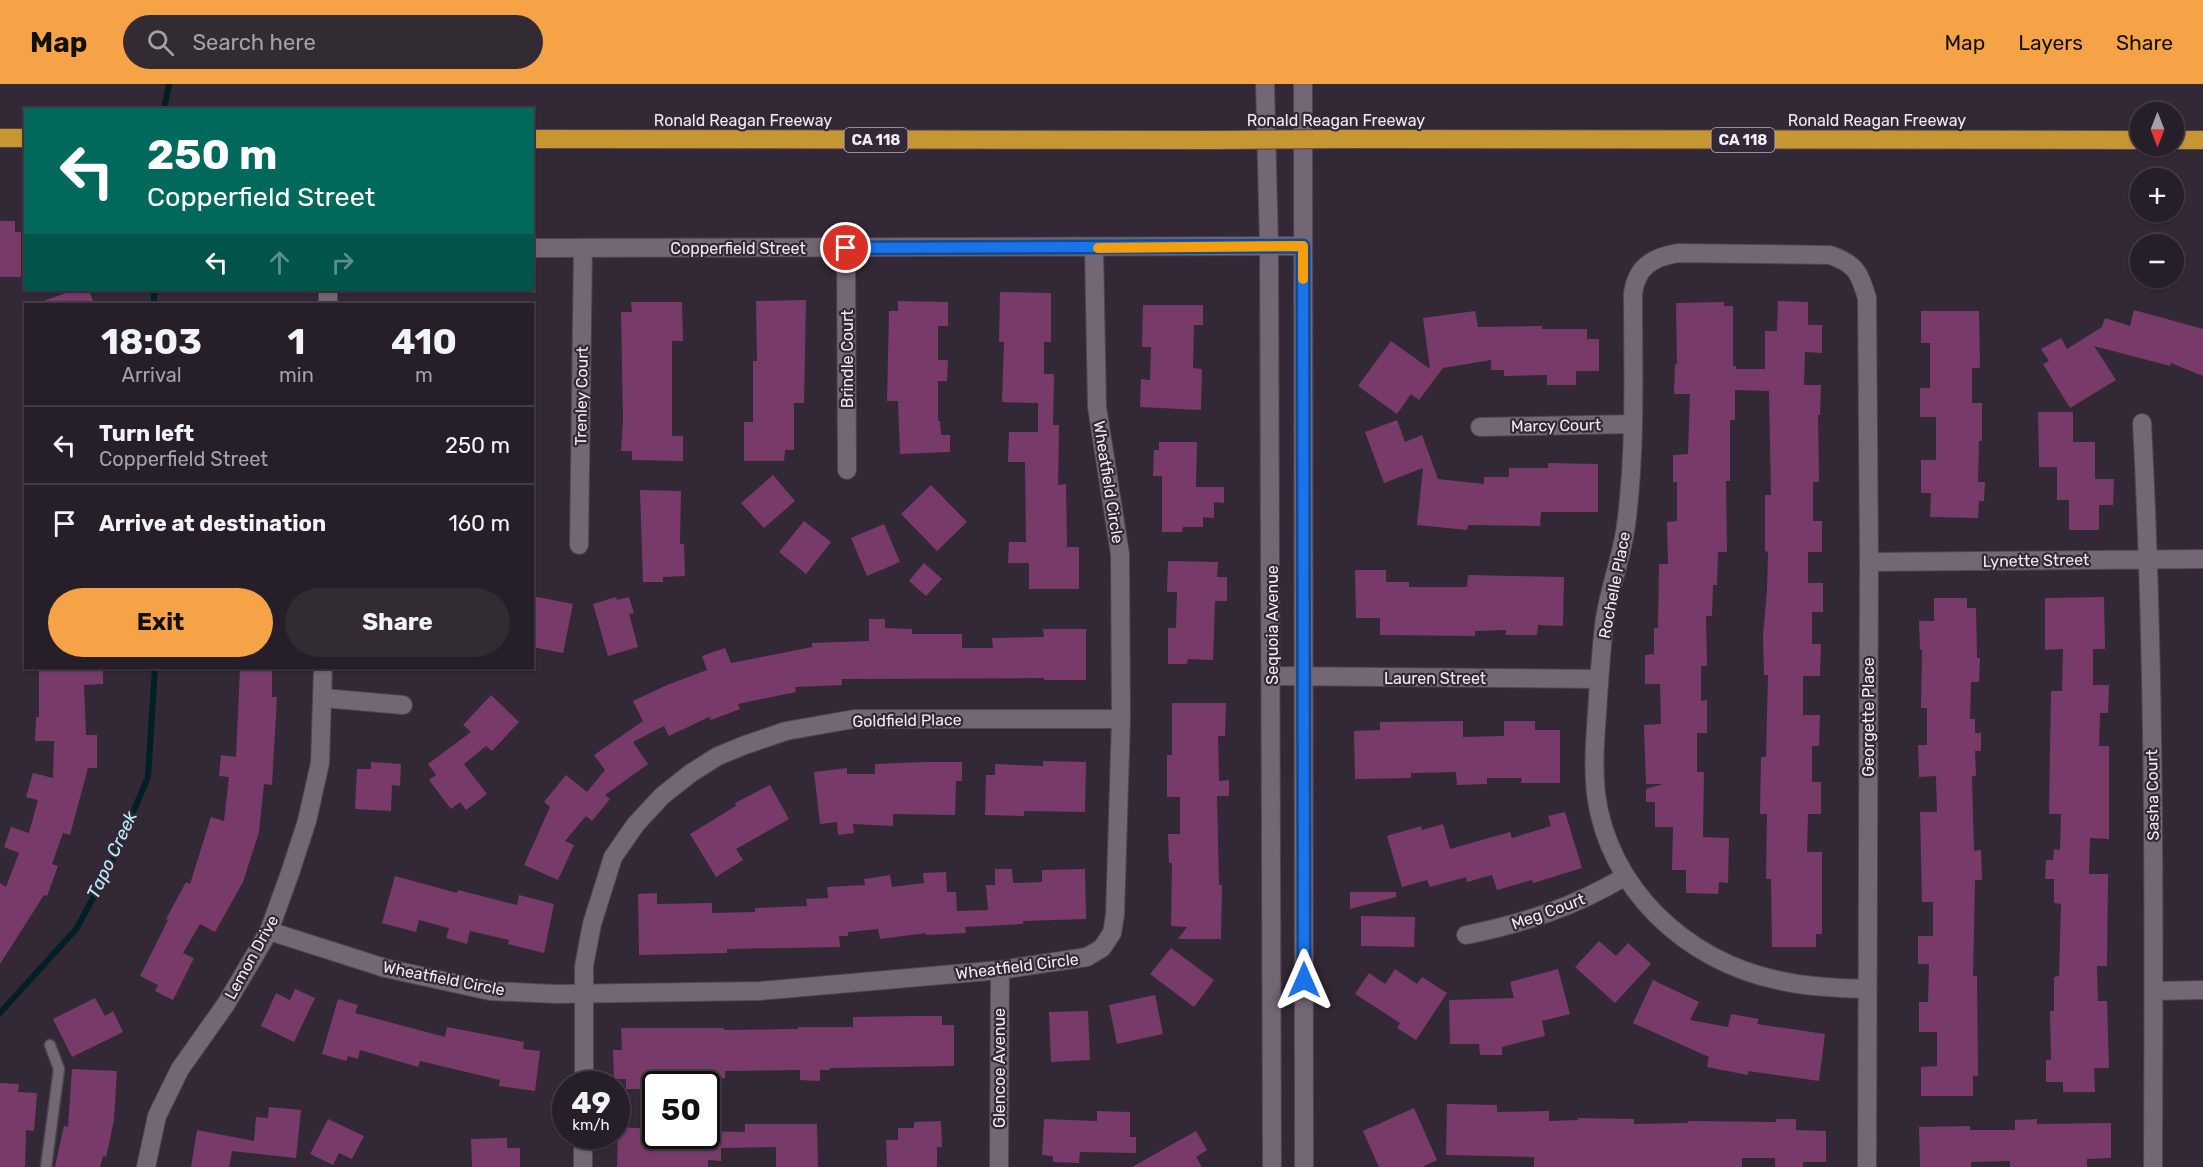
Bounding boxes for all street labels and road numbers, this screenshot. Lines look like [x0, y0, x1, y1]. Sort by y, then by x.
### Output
street label: Ronald Reagan Freeway [654, 111, 832, 130]
street label: Ronald Reagan Freeway [1247, 111, 1425, 130]
street label: Ronald Reagan Freeway [1788, 111, 1966, 130]
road number: CA 118 [844, 128, 908, 152]
road number: CA 118 [1712, 128, 1774, 152]
street label: Copperfield Street [670, 239, 806, 258]
street label: Brindle Court [838, 310, 857, 408]
street label: Trenley Court [571, 346, 592, 446]
street label: Marcy Court [1511, 415, 1601, 436]
street label: Wheatfield Circle [1089, 419, 1128, 545]
street label: Rochelle Place [1595, 530, 1634, 640]
street label: Lynette Street [1983, 550, 2089, 571]
street label: Sequoia Avenue [1263, 565, 1282, 685]
street label: Georgette Place [1859, 657, 1878, 777]
street label: Lauren Street [1384, 669, 1486, 688]
street label: Goldfield Place [852, 710, 962, 731]
street label: Sasha Court [2142, 749, 2163, 841]
street label: Meg Court [1509, 889, 1588, 934]
street label: Lemon Drive [221, 912, 282, 1003]
street label: Wheatfield Circle [954, 950, 1080, 983]
street label: Wheatfield Circle [381, 957, 506, 1000]
street label: Glencoe Avenue [990, 1008, 1009, 1128]

